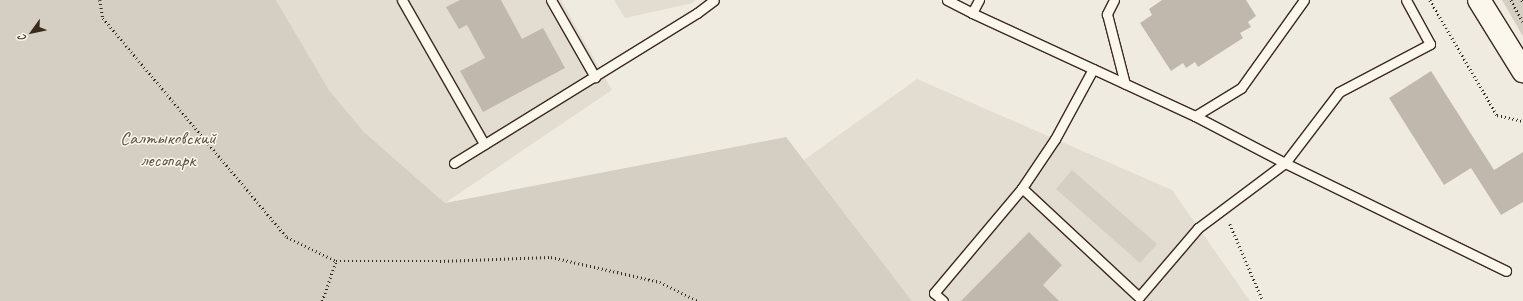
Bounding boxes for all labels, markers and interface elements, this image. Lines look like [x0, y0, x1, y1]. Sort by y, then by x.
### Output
north arrow [12, 12, 52, 52]
text: С [15, 32, 29, 45]
park label: Салтыковский лесопарк [120, 128, 216, 172]

